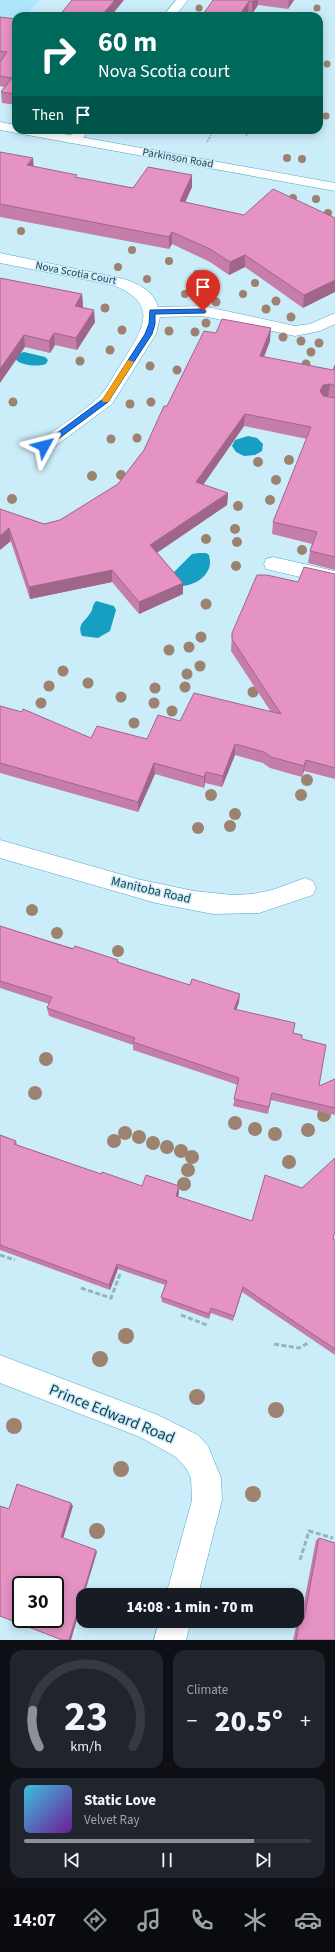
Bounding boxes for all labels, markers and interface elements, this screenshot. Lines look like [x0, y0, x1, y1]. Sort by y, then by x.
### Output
text: 60 m [98, 22, 157, 62]
icon: right [32, 28, 84, 80]
text: Nova Scotia court [98, 59, 230, 84]
icon: arrive [72, 104, 94, 126]
text: Then [32, 105, 64, 126]
street label: Parkinson Road [141, 144, 215, 172]
street label: Nova Scotia Court [34, 258, 118, 288]
pin [186, 270, 220, 311]
icon: arrive [192, 276, 214, 298]
position arrow [23, 425, 65, 467]
street label: Manitoba Road [109, 872, 193, 908]
street label: Prince Edward Road [46, 1379, 178, 1449]
speed limit sign: 30 [12, 1576, 64, 1628]
text: 14:08 · 1 min · 70 m [127, 1597, 253, 1618]
text: Climate [187, 1681, 228, 1699]
text: 23 [64, 1687, 108, 1747]
text: 20.5° [215, 1700, 283, 1743]
text: − [187, 1705, 197, 1737]
text: + [300, 1705, 311, 1737]
text: km/h [70, 1736, 102, 1757]
text: Static Love [84, 1790, 156, 1811]
text: Velvet Ray [84, 1811, 140, 1829]
icon: previous [61, 1849, 83, 1871]
icon: pause [156, 1849, 178, 1871]
icon: next [252, 1849, 274, 1871]
icon: directions [81, 1906, 109, 1934]
icon: music [135, 1906, 163, 1934]
icon: phone [188, 1906, 216, 1934]
icon: climate [241, 1906, 269, 1934]
icon: car [294, 1906, 322, 1934]
text: 14:07 [13, 1908, 56, 1933]

